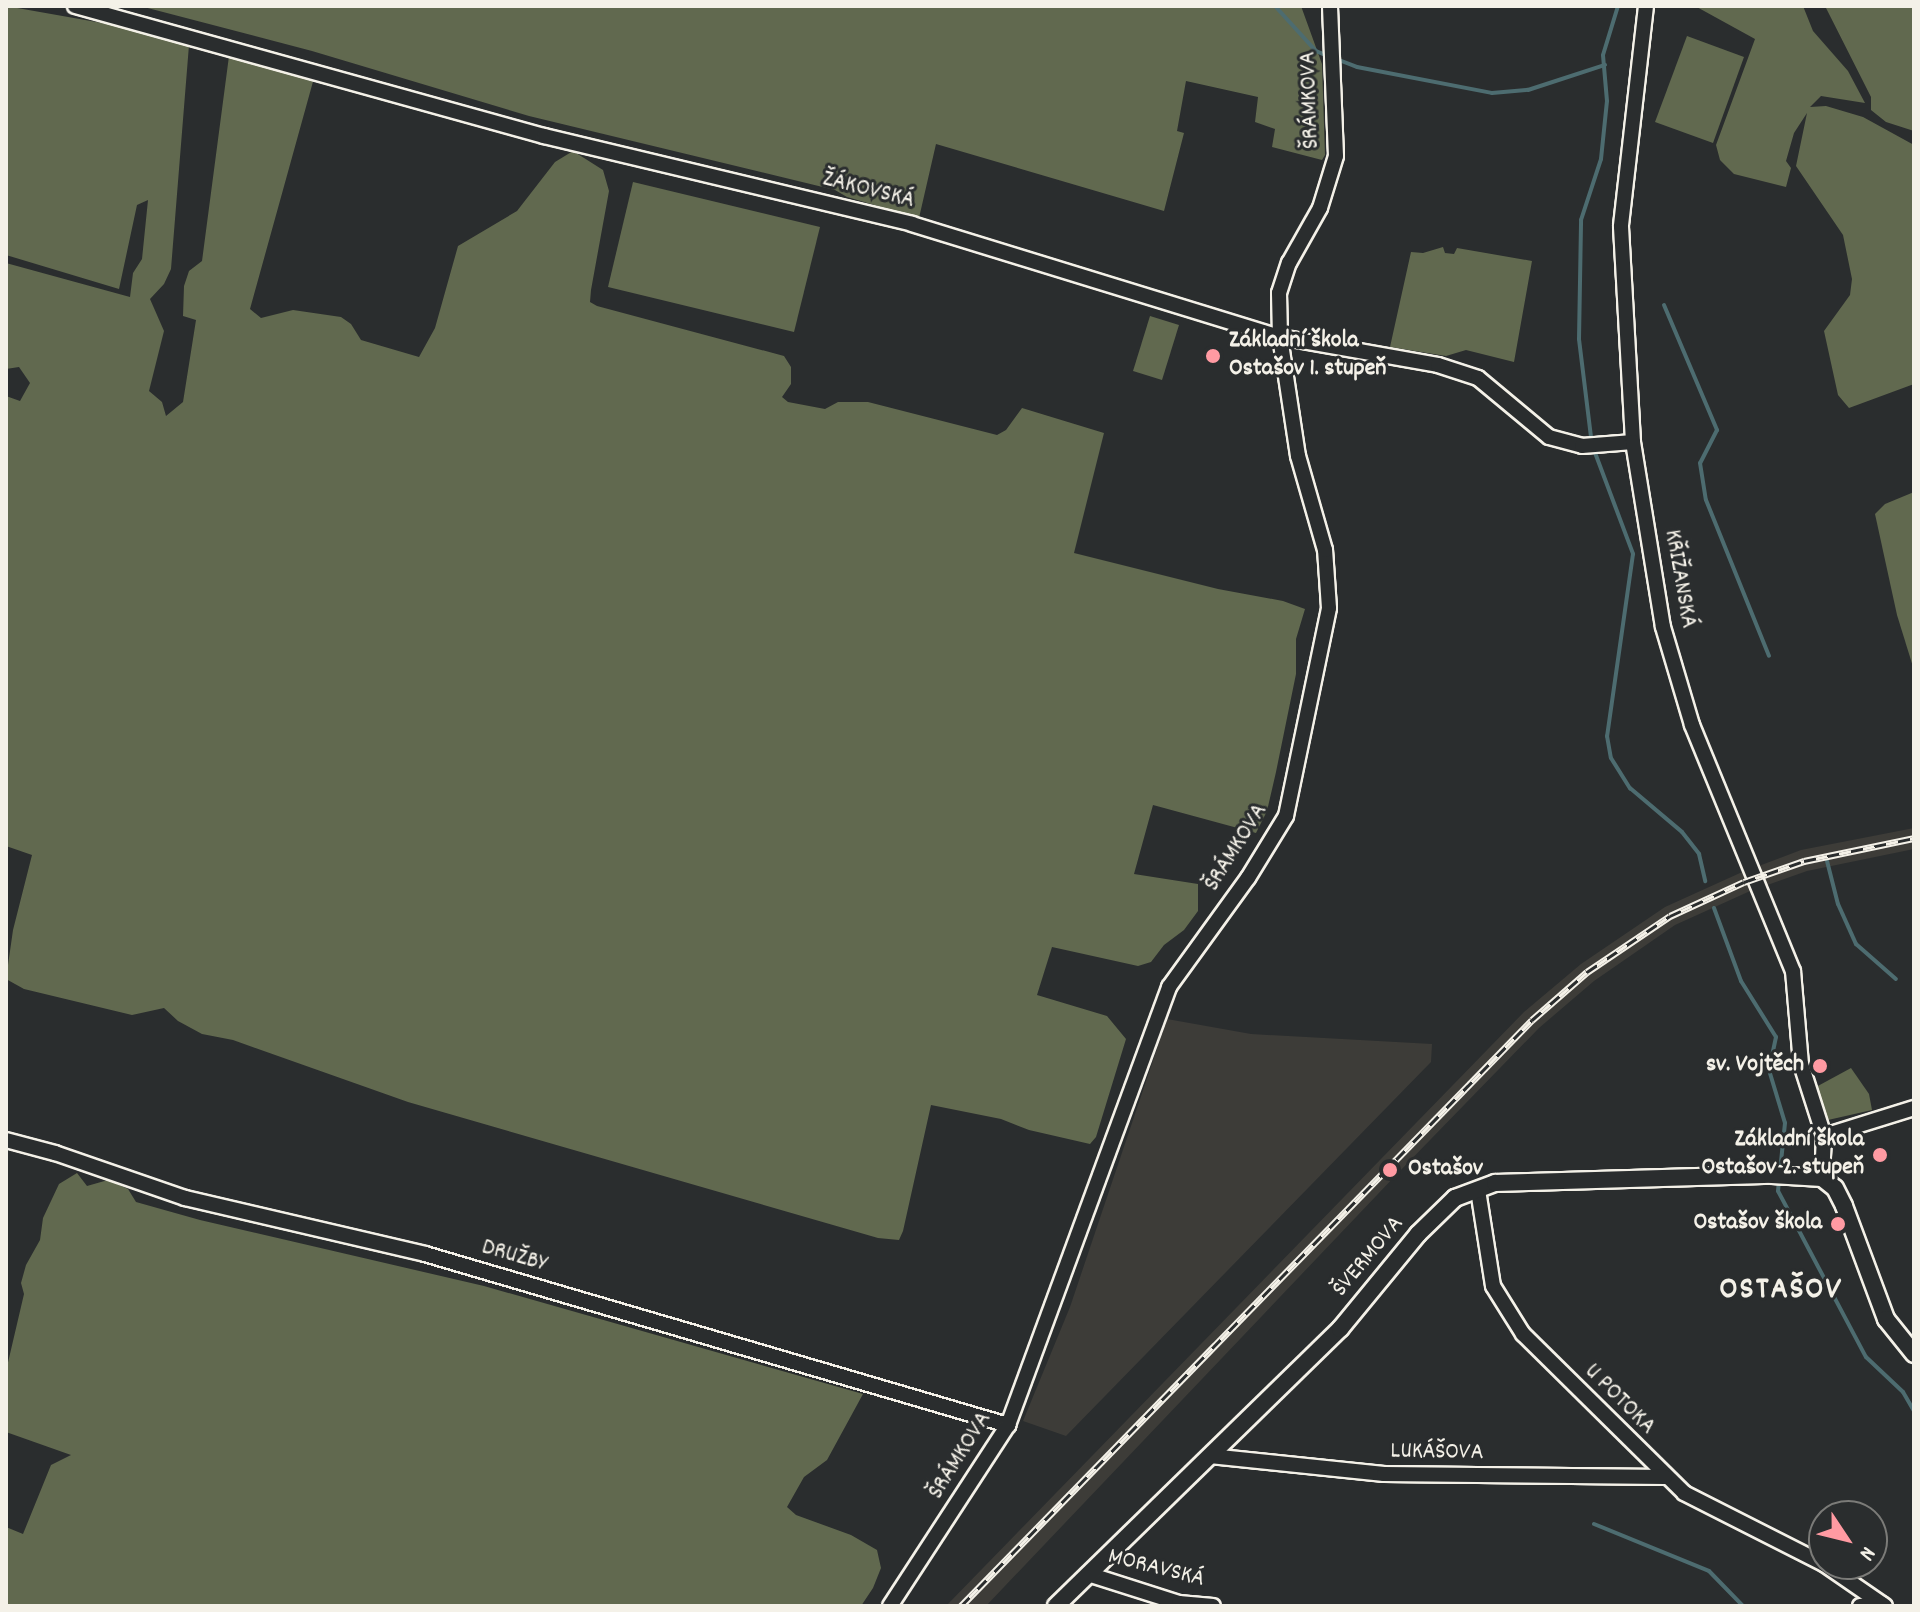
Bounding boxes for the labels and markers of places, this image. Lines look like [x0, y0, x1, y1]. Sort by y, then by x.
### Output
place label: Základní škola Ostašov 1. stupeň [1229, 328, 1386, 384]
marker: Základní škola Ostašov 1. stupeň [1204, 347, 1222, 365]
place label: sv. Vojtěch [1706, 1052, 1804, 1080]
marker: sv. Vojtěch [1811, 1057, 1829, 1075]
place label: Základní škola Ostašov 2. stupeň [1701, 1127, 1864, 1183]
marker: Základní škola Ostašov 2. stupeň [1871, 1146, 1889, 1164]
place label: Ostašov [1408, 1156, 1483, 1184]
marker: Ostašov [1379, 1159, 1401, 1181]
place label: Ostašov škola [1694, 1210, 1822, 1238]
marker: Ostašov škola [1829, 1215, 1847, 1233]

